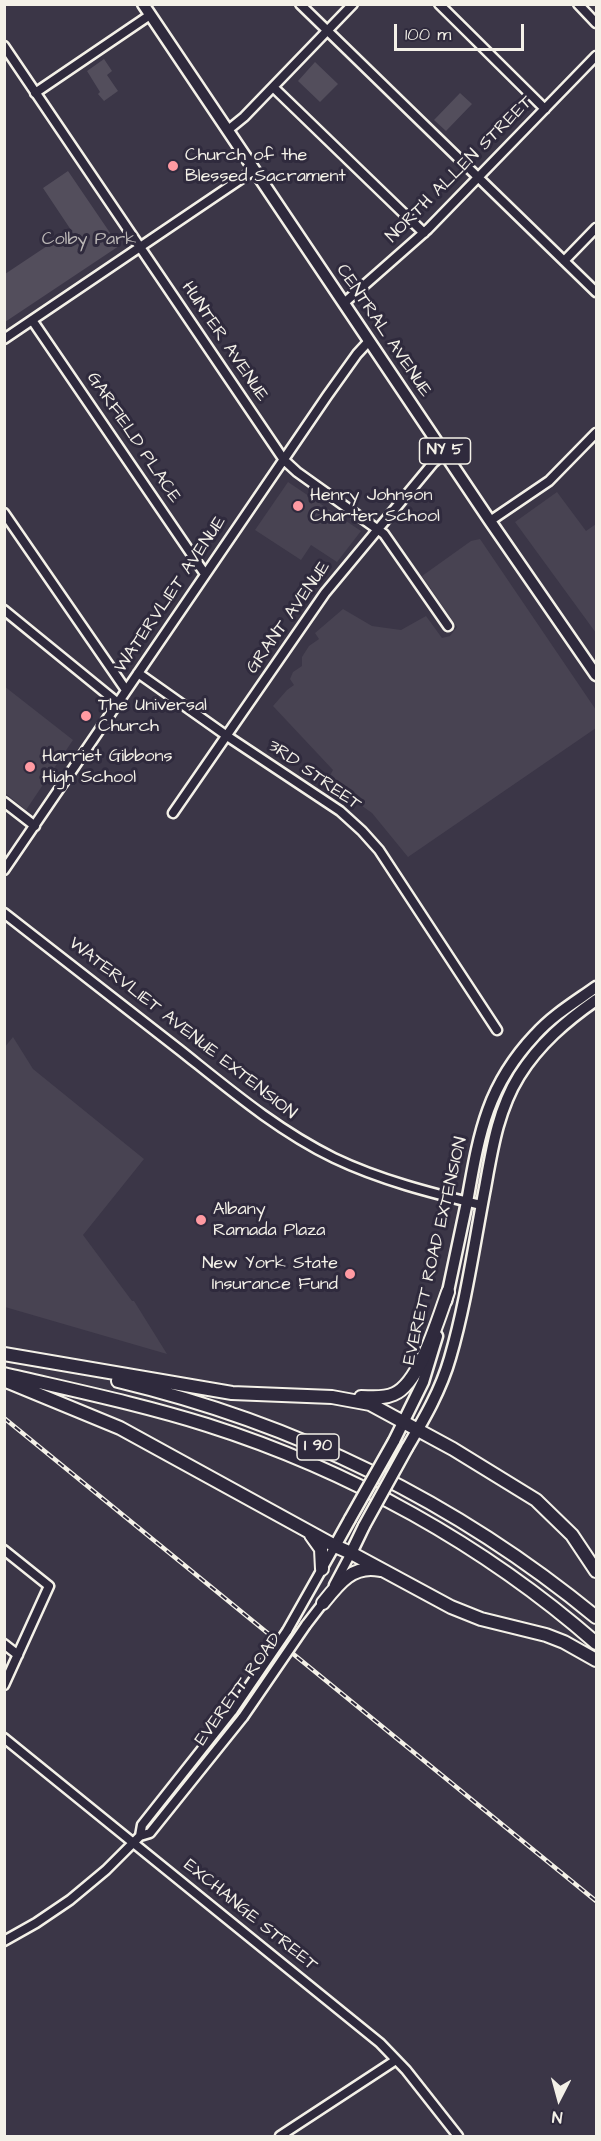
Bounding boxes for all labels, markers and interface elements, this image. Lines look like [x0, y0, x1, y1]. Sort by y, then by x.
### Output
scale bar [397, 12, 528, 50]
text: 100 m [405, 22, 451, 47]
street label: NORTH ALLEN STREET [382, 92, 538, 248]
place label: Church of the Blessed Sacrament [185, 145, 346, 188]
marker: Church of the Blessed Sacrament [166, 159, 180, 173]
park label: Colby Park [42, 229, 136, 251]
street label: CENTRAL AVENUE [331, 261, 435, 401]
street label: HUNTER AVENUE [176, 278, 272, 406]
street label: GARFIELD PLACE [81, 369, 185, 507]
road number: NY 5 [420, 438, 470, 464]
place label: Henry Johnson Charter School [310, 485, 440, 528]
marker: Henry Johnson Charter School [291, 499, 305, 513]
street label: WATERVLIET AVENUE [111, 513, 231, 677]
street label: GRANT AVENUE [242, 558, 336, 678]
place label: The Universal Church [98, 695, 207, 738]
marker: The Universal Church [79, 709, 93, 723]
street label: 3RD STREET [263, 736, 365, 816]
place label: Harriet Gibbons High School [42, 746, 172, 789]
marker: Harriet Gibbons High School [23, 760, 37, 774]
street label: WATERVLIET AVENUE EXTENSION [64, 933, 300, 1125]
street label: EVERETT ROAD EXTENSION [399, 1135, 473, 1367]
place label: Albany Ramada Plaza [213, 1199, 325, 1242]
marker: Albany Ramada Plaza [194, 1213, 208, 1227]
place label: New York State Insurance Fund [202, 1253, 338, 1296]
marker: New York State Insurance Fund [343, 1267, 357, 1281]
road number: I 90 [297, 1434, 339, 1460]
street label: EVERETT ROAD [191, 1630, 287, 1750]
street label: EXCHANGE STREET [179, 1855, 321, 1977]
north arrow [529, 2069, 589, 2129]
text: N [551, 2105, 563, 2128]

